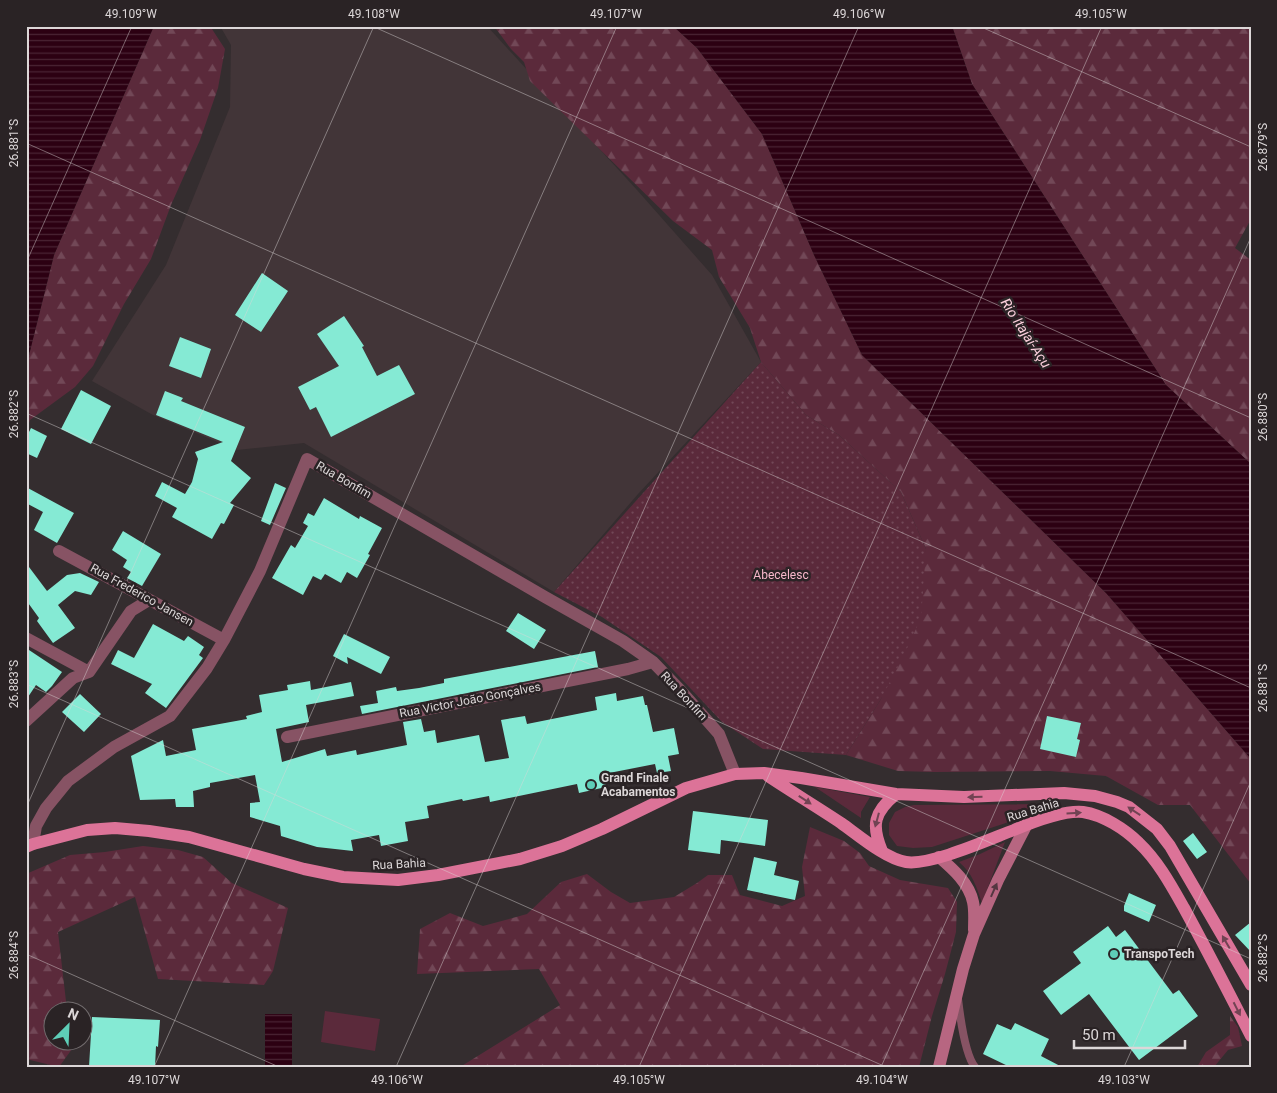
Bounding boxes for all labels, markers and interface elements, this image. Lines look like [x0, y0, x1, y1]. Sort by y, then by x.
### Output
text: 49.109°W [105, 7, 157, 21]
text: 49.108°W [348, 7, 400, 21]
text: 49.107°W [590, 7, 642, 21]
text: 49.106°W [833, 7, 885, 21]
text: 49.105°W [1075, 7, 1127, 21]
text: 26.881°S [7, 119, 21, 167]
text: 26.879°S [1256, 123, 1270, 171]
water label: Rio Itajaí-Açu [998, 295, 1055, 371]
text: 26.882°S [7, 390, 21, 438]
text: 26.880°S [1256, 393, 1270, 441]
street label: Rua Bonfim [314, 459, 374, 501]
street label: Rua Frederico Jansen [88, 561, 196, 629]
park label: Abecelesc [753, 568, 809, 582]
text: 26.883°S [7, 660, 21, 708]
text: 26.881°S [1256, 664, 1270, 712]
street label: Rua Bonfim [658, 669, 710, 723]
street label: Rua Victor João Gonçalves [398, 679, 542, 721]
place label: Grand Finale Acabamentos [601, 771, 675, 799]
marker: Grand Finale Acabamentos [585, 779, 597, 791]
one-way arrow [966, 793, 982, 801]
one-way arrow [798, 795, 811, 804]
street label: Rua Bahia [1005, 795, 1061, 825]
one-way arrow [1127, 806, 1141, 815]
one-way arrow [1066, 808, 1082, 816]
one-way arrow [873, 812, 881, 827]
street label: Rua Bahia [372, 856, 426, 872]
one-way arrow [990, 883, 998, 897]
text: 26.884°S [7, 931, 21, 979]
text: 26.882°S [1256, 934, 1270, 982]
one-way arrow [1222, 936, 1231, 949]
place label: TranspoTech [1124, 947, 1195, 961]
marker: TranspoTech [1108, 948, 1120, 960]
north arrow [42, 1000, 92, 1050]
one-way arrow [1233, 1002, 1241, 1016]
text: N [66, 1005, 81, 1023]
scale bar [1074, 1018, 1186, 1050]
text: 50 m [1082, 1026, 1116, 1044]
text: 49.107°W [128, 1073, 180, 1087]
text: 49.106°W [371, 1073, 423, 1087]
text: 49.105°W [613, 1073, 665, 1087]
text: 49.104°W [856, 1073, 908, 1087]
text: 49.103°W [1098, 1073, 1150, 1087]

